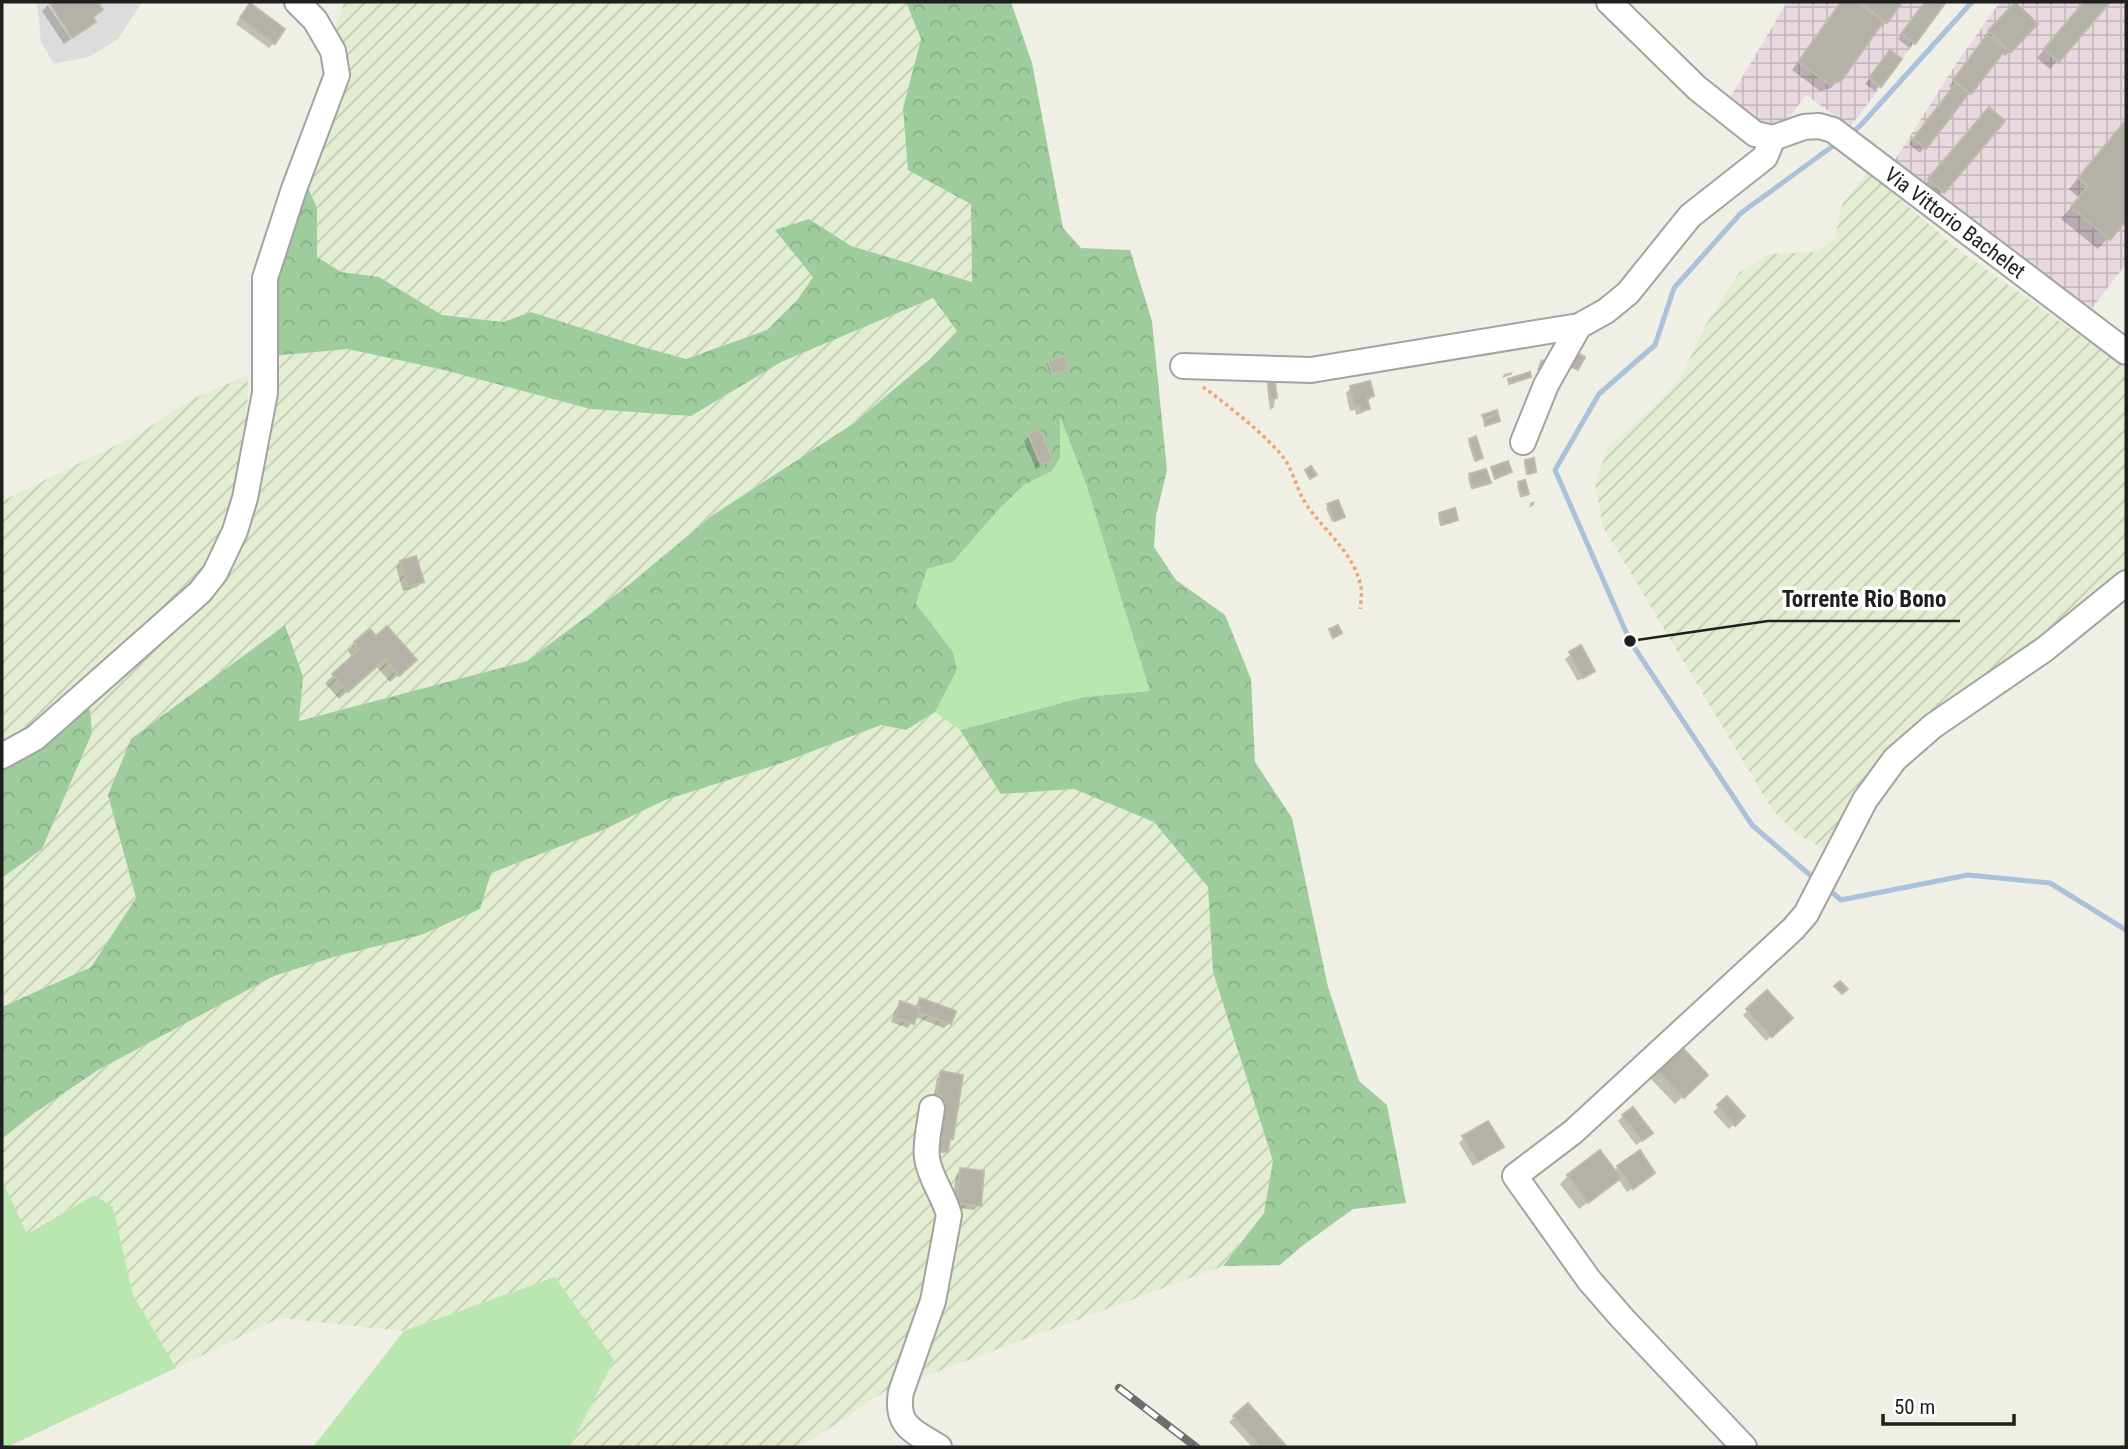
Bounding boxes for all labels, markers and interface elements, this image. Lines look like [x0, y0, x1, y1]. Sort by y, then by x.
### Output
street label: Via Vittorio Bachelet [1880, 162, 2030, 284]
callout: Torrente Rio Bono [1768, 577, 1960, 621]
text: Torrente Rio Bono [1782, 586, 1946, 613]
scale bar [1883, 1382, 2014, 1426]
text: 50 m [1894, 1395, 1935, 1419]

